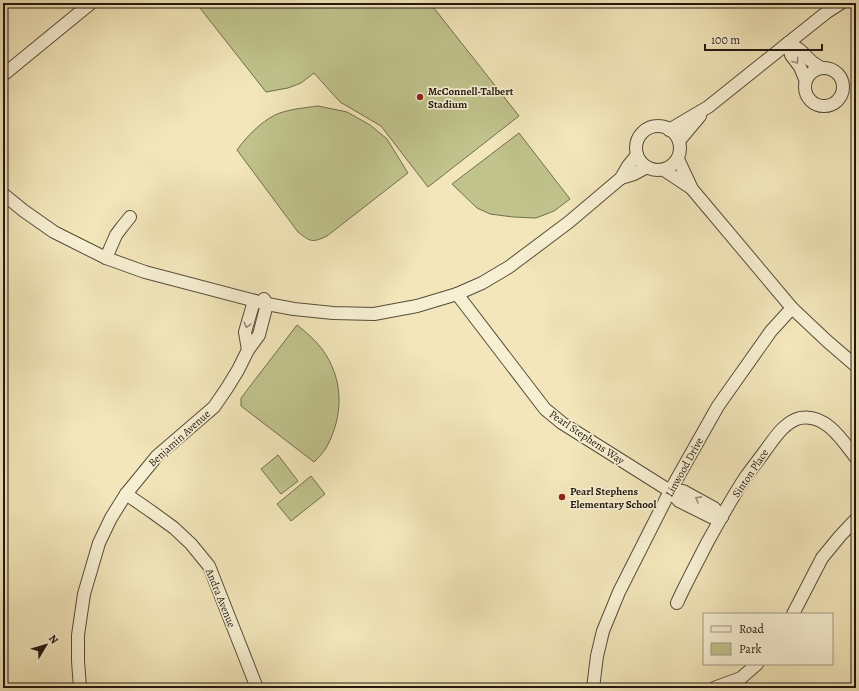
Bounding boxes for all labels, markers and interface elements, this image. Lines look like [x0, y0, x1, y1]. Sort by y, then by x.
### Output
scale bar [705, 26, 822, 52]
text: 100 m [711, 32, 740, 48]
one-way arrow [791, 57, 798, 64]
place label: McConnell-Talbert Stadium [428, 84, 514, 112]
marker: McConnell-Talbert Stadium [415, 92, 425, 102]
one-way arrow [244, 322, 252, 329]
street label: Benjamin Avenue [145, 406, 214, 470]
street label: Pearl Stephens Way [546, 407, 627, 468]
street label: Linwood Drive [662, 435, 707, 500]
street label: Sinton Place [729, 446, 772, 500]
place label: Pearl Stephens Elementary School [570, 484, 656, 512]
marker: Pearl Stephens Elementary School [557, 492, 567, 502]
one-way arrow [695, 496, 702, 503]
street label: Andra Avenue [202, 566, 239, 630]
legend [703, 613, 833, 665]
text: Road [739, 621, 765, 637]
north arrow [26, 625, 66, 665]
text: N [45, 631, 62, 647]
text: Park [739, 641, 762, 657]

